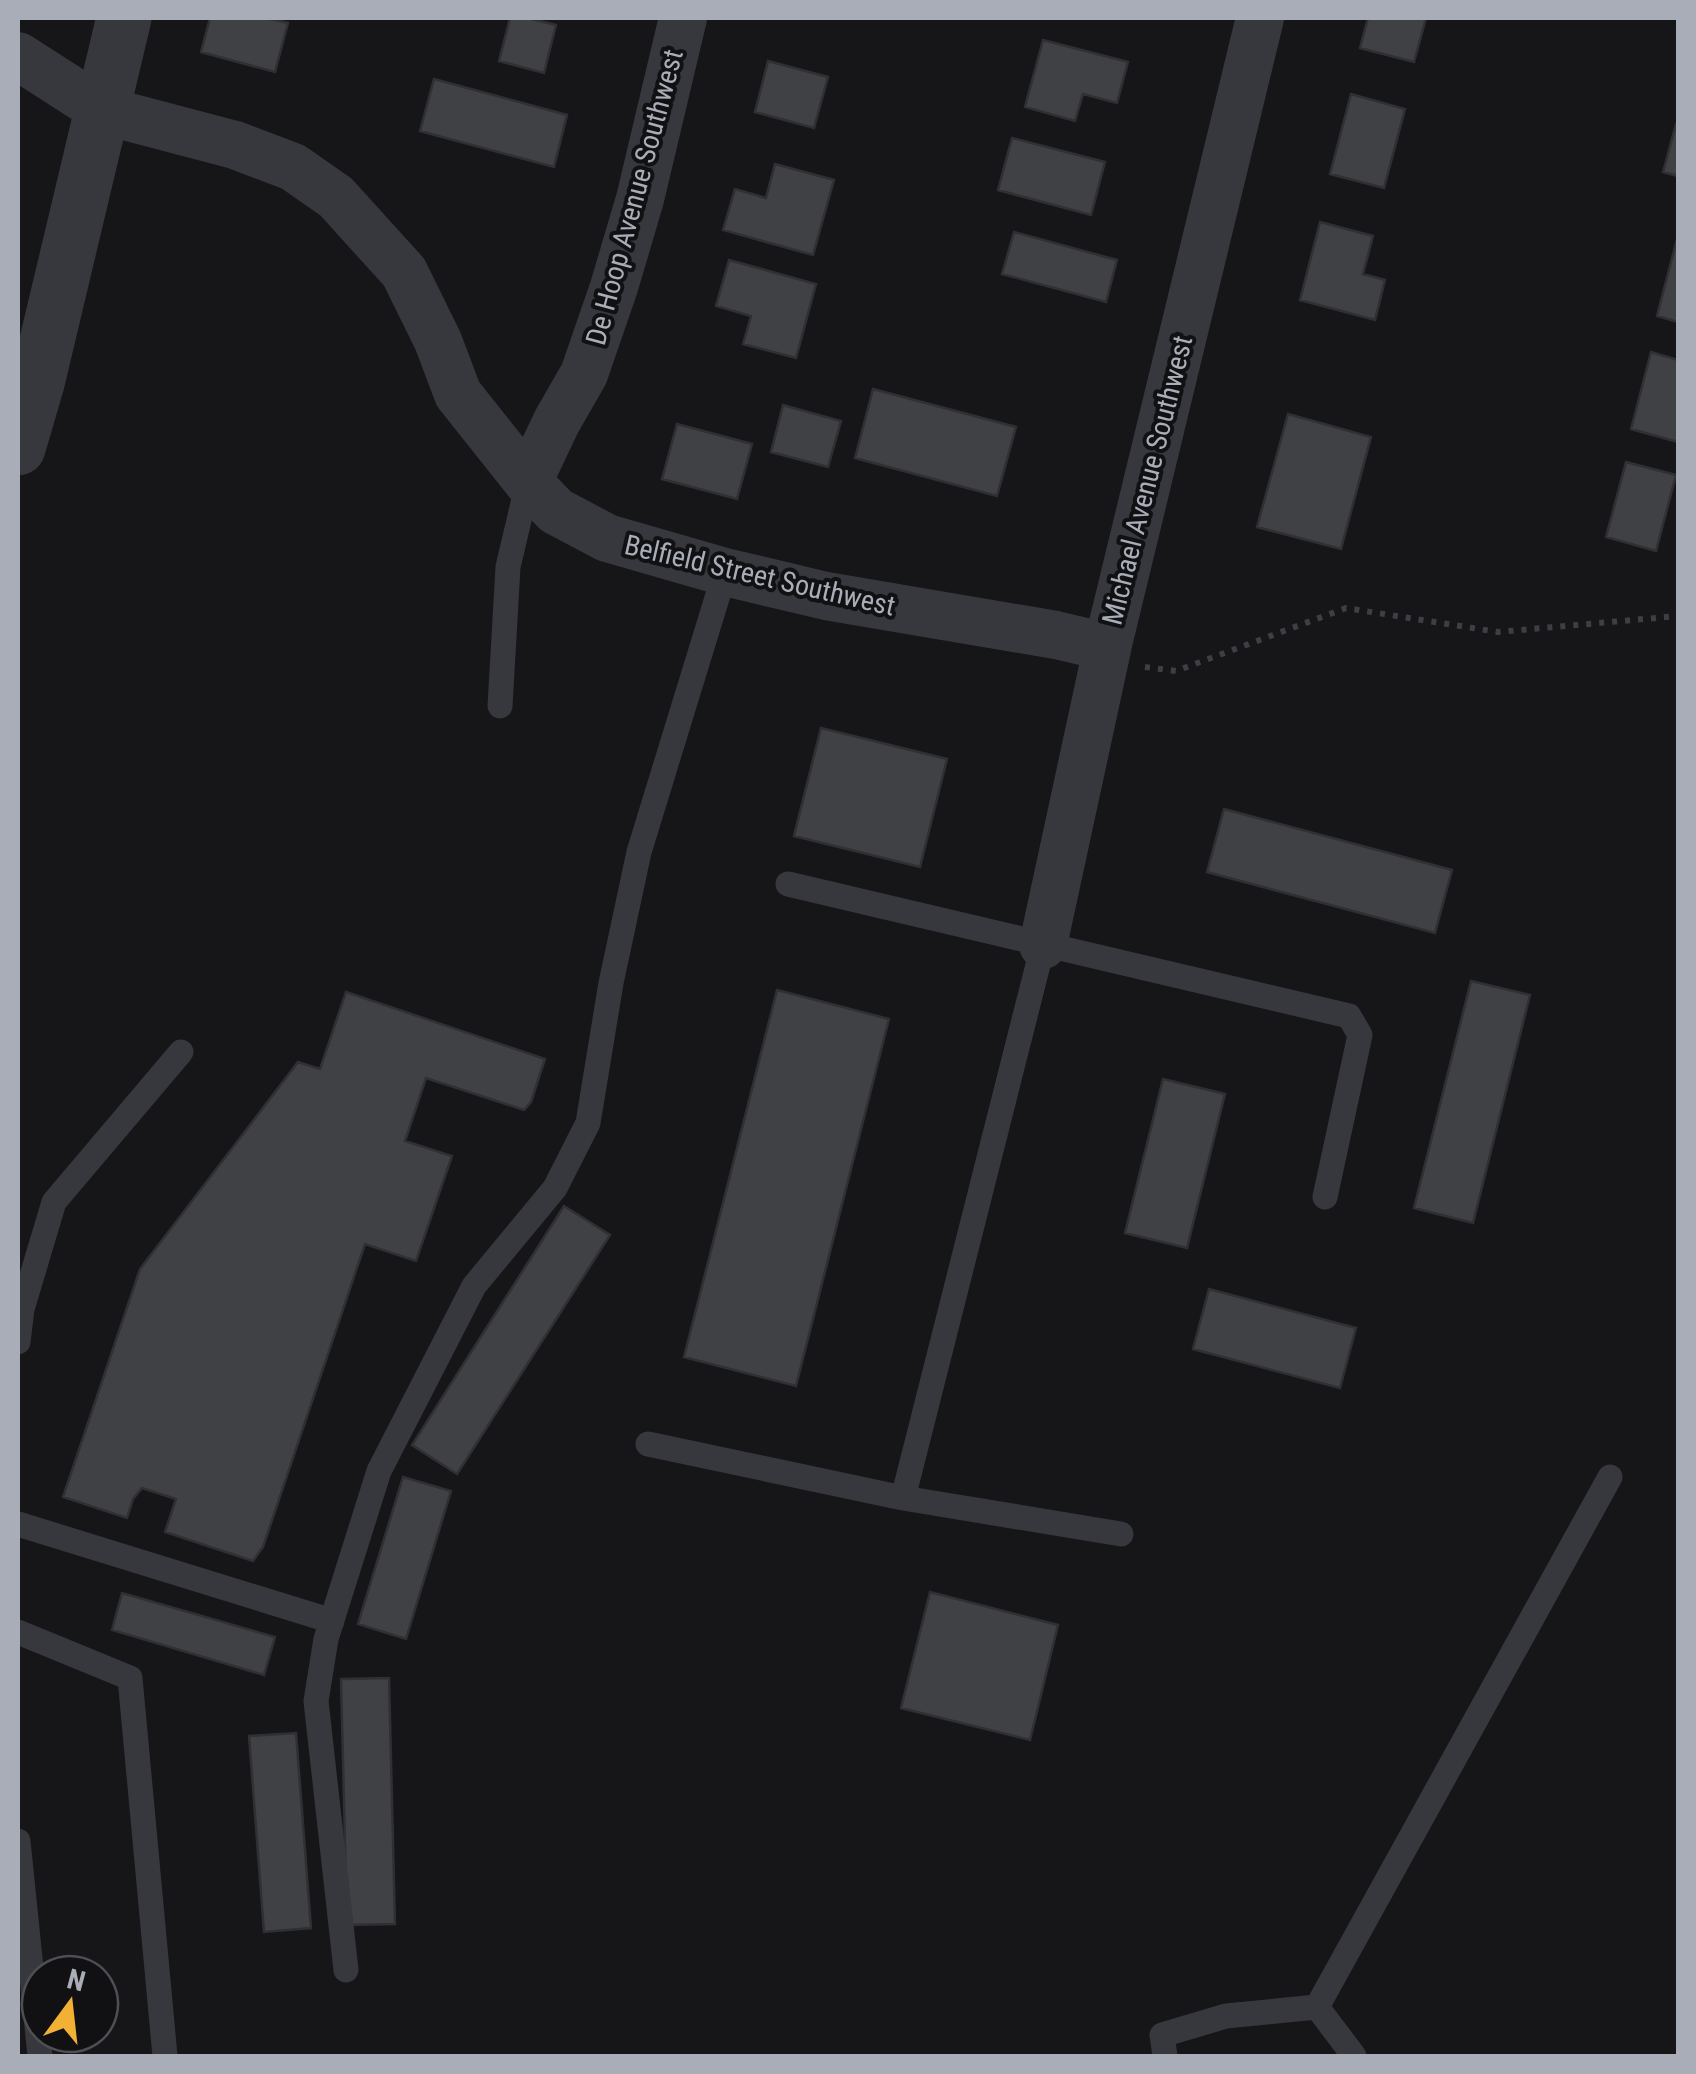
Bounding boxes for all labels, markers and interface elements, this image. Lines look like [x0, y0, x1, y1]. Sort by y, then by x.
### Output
street label: De Hoop Avenue Southwest [579, 46, 690, 348]
street label: Michael Avenue Southwest [1096, 332, 1199, 628]
street label: Belfield Street Southwest [621, 528, 898, 623]
north arrow [20, 1954, 120, 2054]
text: N [64, 1962, 89, 1998]

